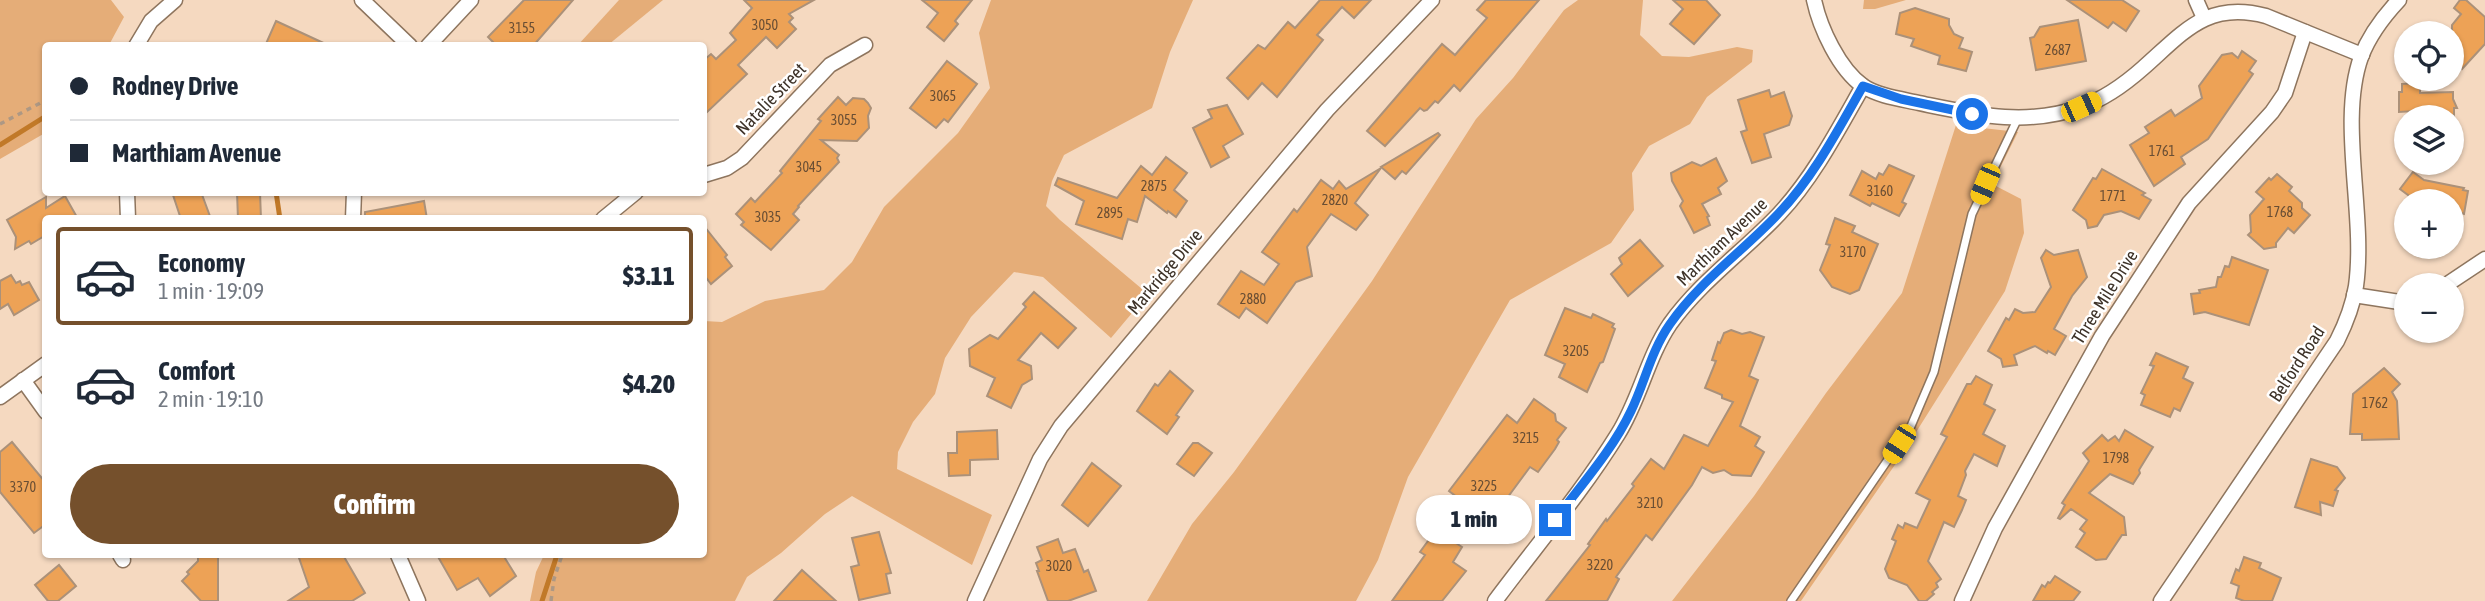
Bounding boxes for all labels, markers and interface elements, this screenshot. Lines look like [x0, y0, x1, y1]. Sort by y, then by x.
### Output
house number: 3050 [752, 17, 779, 33]
house number: 3155 [509, 20, 535, 36]
map controls [2394, 21, 2464, 343]
button: locate [2394, 21, 2464, 91]
house number: 2687 [2045, 42, 2071, 58]
street label: Natalie Street [731, 58, 810, 139]
text: Rodney Drive [112, 71, 238, 101]
house number: 3065 [930, 88, 956, 104]
car [2058, 89, 2105, 125]
route start [1956, 98, 1988, 130]
button: layers [2394, 105, 2464, 175]
house number: 3055 [831, 112, 857, 128]
text: Marthiam Avenue [112, 138, 281, 168]
house number: 1761 [2149, 143, 2175, 159]
house number: 3045 [796, 159, 822, 175]
car [1968, 161, 2003, 207]
house number: 2875 [1141, 178, 1167, 194]
house number: 3160 [1867, 183, 1894, 199]
house number: 1771 [2100, 188, 2126, 204]
button: + [2394, 189, 2464, 259]
house number: 2820 [1322, 192, 1349, 208]
street label: Marthiam Avenue [1672, 193, 1771, 290]
house number: 1768 [2267, 204, 2294, 220]
house number: 2895 [1097, 205, 1123, 221]
house number: 3035 [755, 209, 781, 225]
street label: Markridge Drive [1123, 225, 1206, 318]
house number: 3170 [1840, 244, 1867, 260]
icon: car [74, 245, 137, 308]
street label: Three Mile Drive [2067, 246, 2142, 348]
text: Economy [158, 248, 245, 278]
text: $3.11 [623, 261, 675, 291]
button: − [2394, 273, 2464, 343]
text: 1 min · 19:09 [158, 278, 264, 304]
house number: 2880 [1240, 291, 1267, 307]
street label: Belford Road [2264, 322, 2329, 405]
house number: 3205 [1563, 343, 1589, 359]
icon: car [74, 353, 137, 416]
text: Comfort [158, 356, 235, 386]
text: $4.20 [623, 369, 675, 399]
text: 2 min · 19:10 [158, 386, 264, 412]
house number: 1762 [2362, 395, 2388, 411]
car [1879, 421, 1920, 467]
house number: 3215 [1513, 430, 1539, 446]
house number: 1798 [2103, 450, 2130, 466]
button: Confirm [70, 464, 679, 544]
house number: 3225 [1471, 478, 1497, 494]
house number: 3370 [10, 479, 37, 495]
house number: 3210 [1637, 495, 1664, 511]
callout: 1 min [1415, 496, 1530, 544]
route end [1539, 504, 1571, 536]
text: 1 min [1451, 506, 1497, 532]
house number: 3220 [1587, 557, 1614, 573]
house number: 3020 [1046, 558, 1073, 574]

